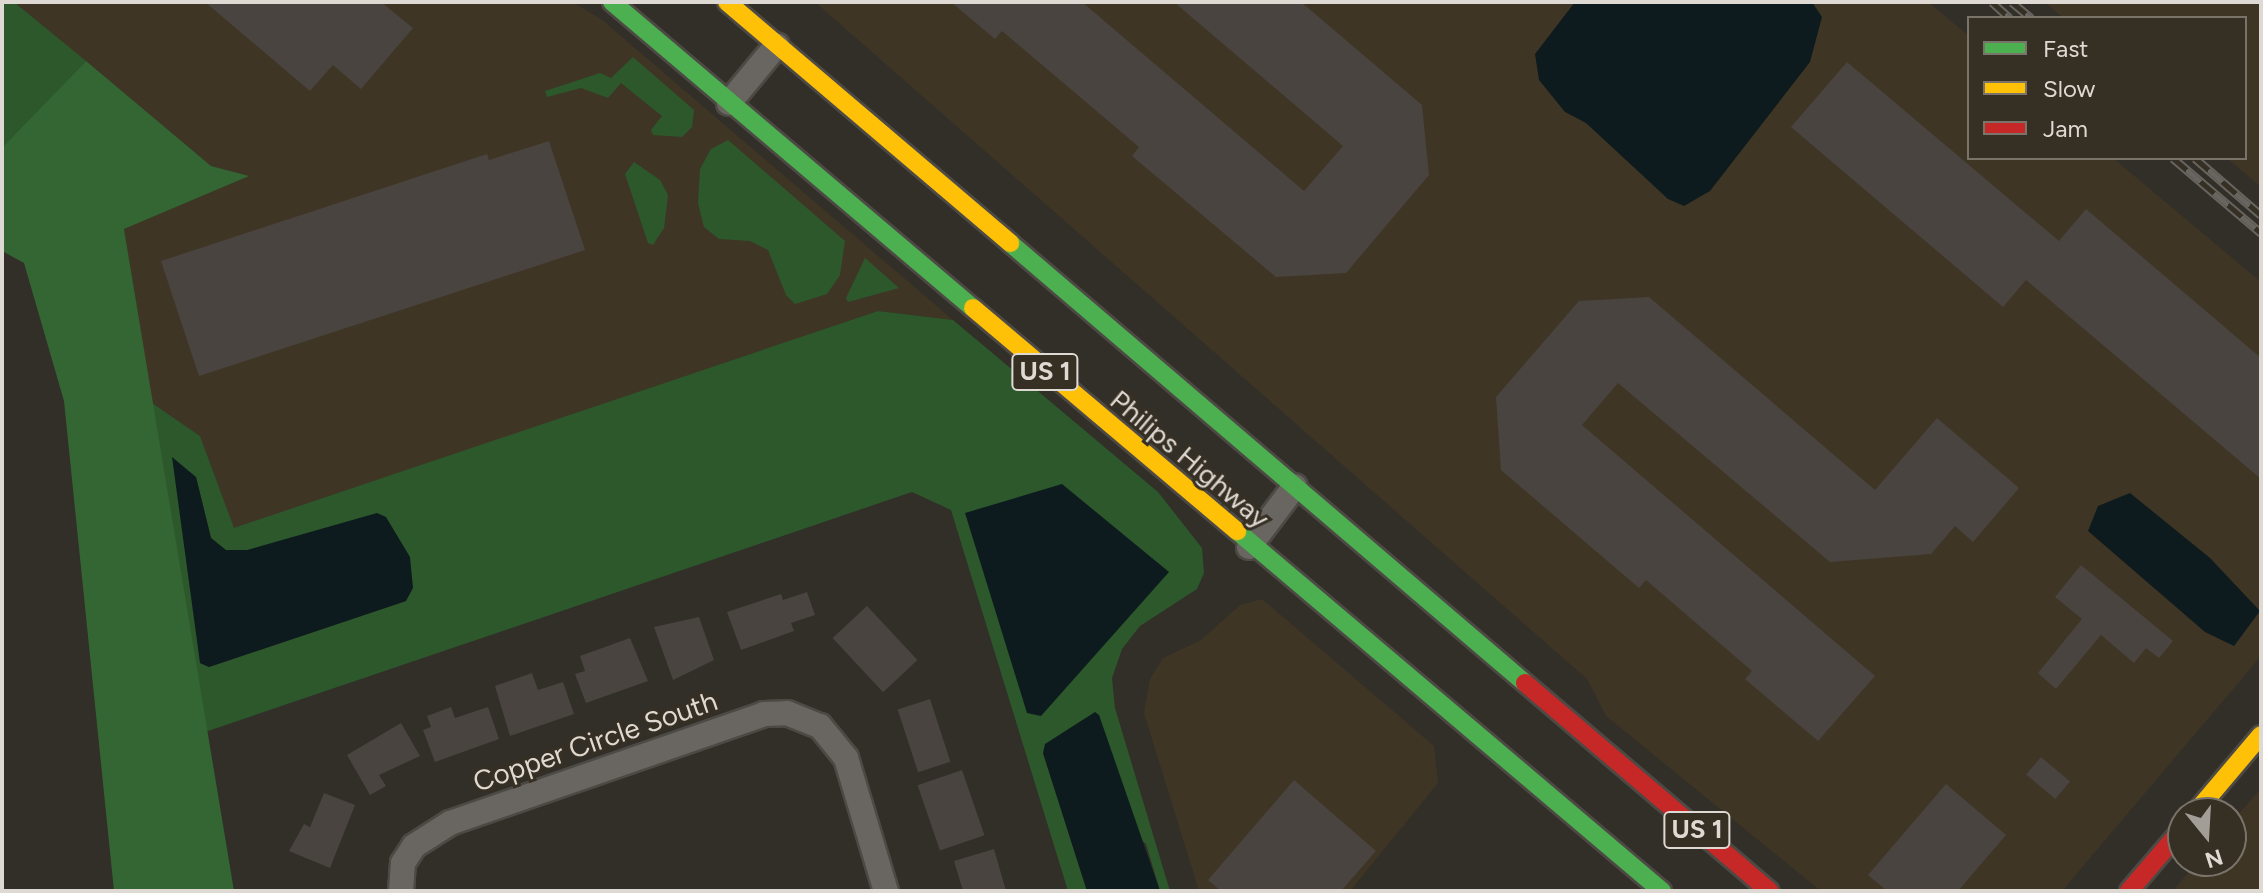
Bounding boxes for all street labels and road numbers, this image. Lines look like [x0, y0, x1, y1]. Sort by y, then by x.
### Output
road number: US 1 [1011, 350, 1079, 394]
street label: Philips Highway [1104, 383, 1276, 535]
street label: Copper Circle South [468, 683, 722, 799]
road number: US 1 [1663, 808, 1731, 852]

